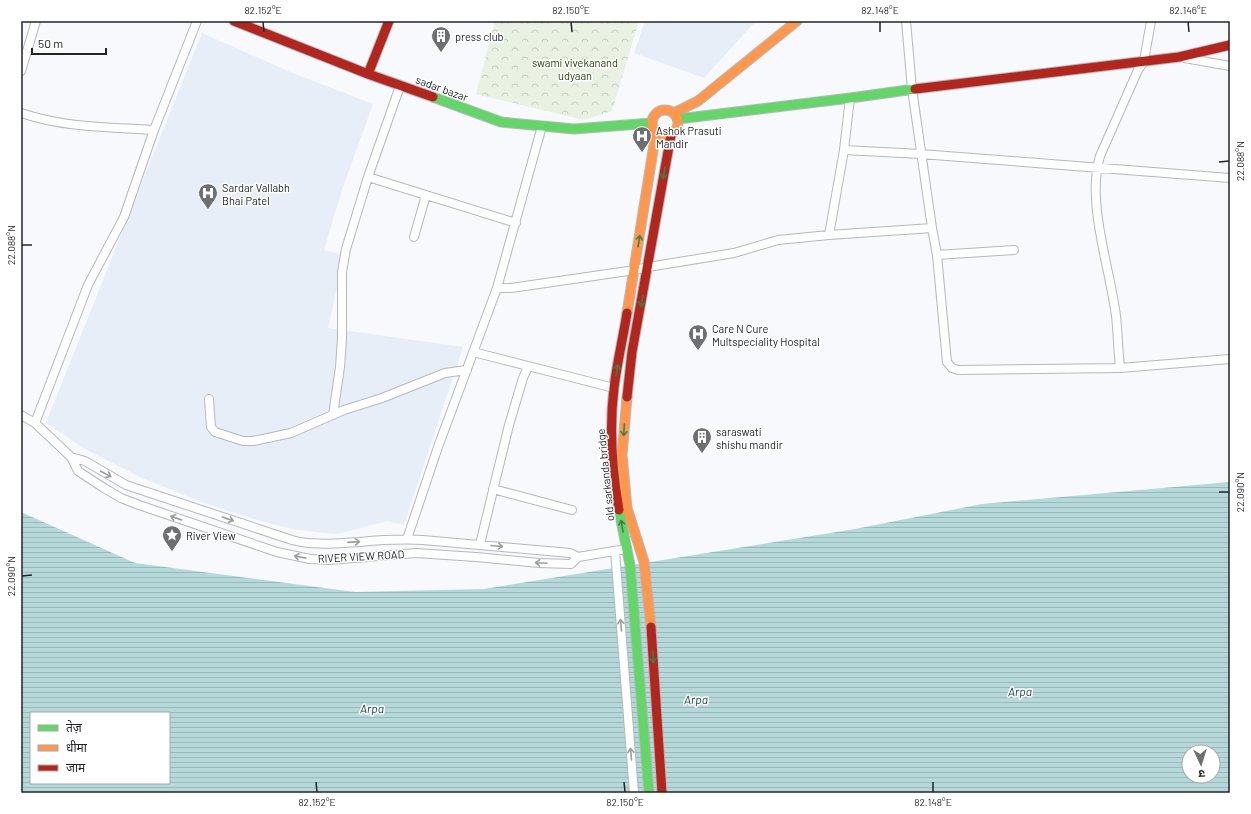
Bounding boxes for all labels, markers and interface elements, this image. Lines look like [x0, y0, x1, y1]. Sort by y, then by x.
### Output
text: 82.152°E [244, 4, 282, 16]
text: 82.150°E [552, 4, 590, 16]
text: 82.148°E [861, 4, 899, 16]
text: 82.146°E [1169, 4, 1207, 16]
building icon: press club [430, 25, 452, 53]
scale bar [32, 30, 106, 56]
place label: press club [455, 30, 504, 43]
text: 50 m [38, 36, 63, 50]
park label: swami vivekanand udyaan [532, 56, 618, 82]
street label: sadar bazar [414, 73, 470, 103]
place label: Ashok Prasuti Mandir [656, 124, 722, 150]
hospital icon: Ashok Prasuti Mandir [631, 125, 653, 153]
text: 22.088°N [1234, 141, 1246, 181]
one-way arrow [660, 166, 668, 179]
place label: Sardar Vallabh Bhai Patel [222, 181, 290, 207]
hospital icon: Sardar Vallabh Bhai Patel [197, 182, 219, 210]
text: 22.088°N [5, 225, 17, 265]
one-way arrow [635, 235, 643, 248]
one-way arrow [637, 294, 645, 307]
place label: Care N Cure Multspeciality Hospital [712, 322, 820, 348]
hospital icon: Care N Cure Multspeciality Hospital [687, 323, 709, 351]
one-way arrow [613, 363, 621, 376]
one-way arrow [620, 423, 627, 436]
place label: saraswati shishu mandir [716, 425, 783, 451]
building icon: saraswati shishu mandir [691, 426, 713, 454]
street label: old sarkanda bridge [594, 428, 616, 522]
one-way arrow [100, 471, 112, 478]
text: 22.090°N [1234, 472, 1246, 512]
one-way arrow [171, 514, 183, 522]
one-way arrow [221, 516, 234, 523]
one-way arrow [618, 520, 626, 533]
place icon: River View [161, 524, 183, 552]
place label: River View [186, 529, 236, 542]
one-way arrow [347, 539, 360, 546]
one-way arrow [490, 542, 503, 549]
street label: RIVER VIEW ROAD [317, 547, 405, 565]
one-way arrow [294, 553, 307, 561]
text: 22.090°N [5, 556, 17, 596]
one-way arrow [535, 559, 548, 566]
one-way arrow [617, 619, 624, 632]
one-way arrow [650, 650, 657, 663]
water label: Arpa [1008, 684, 1032, 698]
water label: Arpa [684, 692, 708, 706]
water label: Arpa [360, 701, 384, 715]
legend [30, 712, 170, 784]
text: तेज़ [66, 720, 83, 734]
text: धीमा [66, 740, 88, 754]
north arrow [1181, 744, 1221, 784]
one-way arrow [627, 748, 635, 761]
text: जाम [66, 760, 86, 774]
text: उ [1198, 768, 1205, 781]
text: 82.152°E [298, 796, 336, 808]
text: 82.150°E [606, 796, 644, 808]
text: 82.148°E [914, 796, 952, 808]

